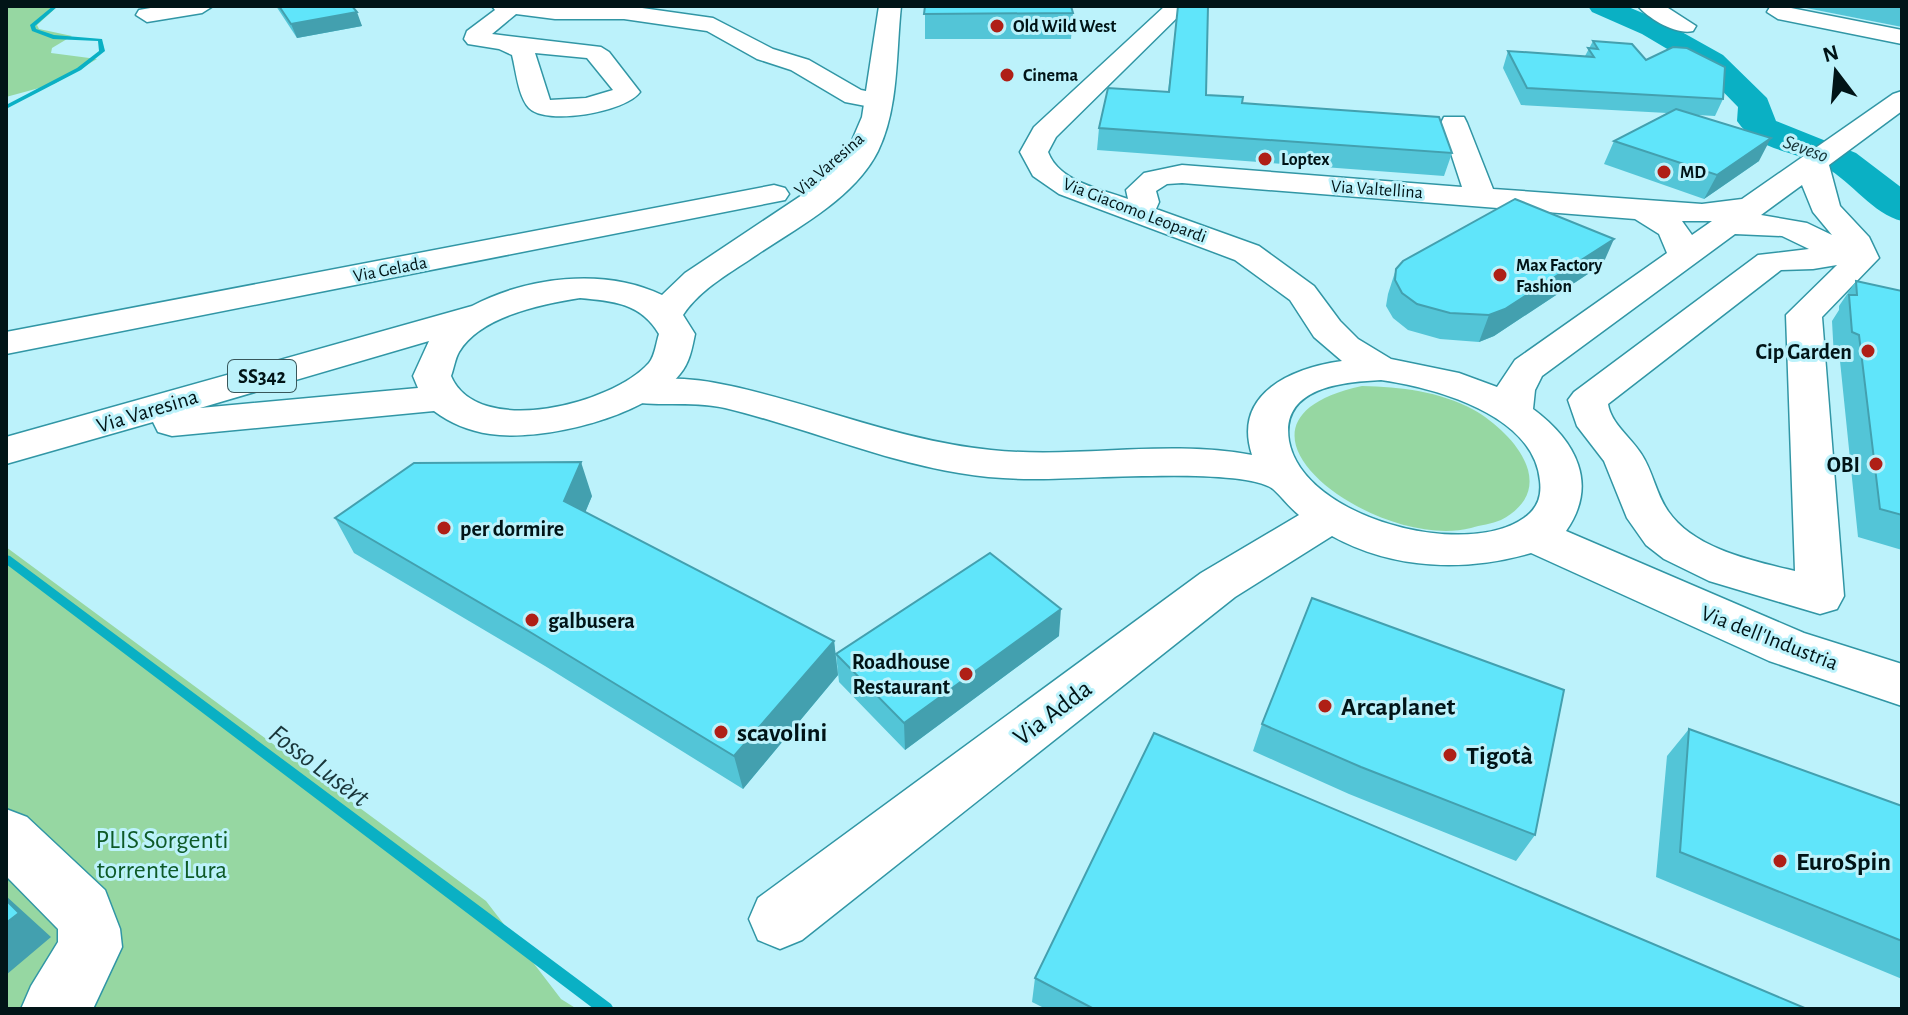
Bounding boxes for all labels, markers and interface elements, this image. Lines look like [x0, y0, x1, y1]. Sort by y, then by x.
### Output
marker: Old Wild West [988, 17, 1006, 35]
place label: Old Wild West [1013, 18, 1116, 36]
north arrow [1796, 32, 1876, 112]
text: N [1820, 41, 1841, 66]
marker: Cinema [998, 66, 1016, 84]
place label: Cinema [1023, 67, 1079, 85]
street label: Via Varesina [791, 130, 868, 200]
water label: Seveso [1781, 132, 1831, 166]
marker: Loptex [1256, 150, 1274, 168]
place label: Loptex [1281, 151, 1330, 169]
marker: MD [1655, 163, 1673, 181]
place label: MD [1680, 164, 1706, 182]
street label: Via Giacomo Leopardi [1060, 175, 1209, 247]
street label: Via Valtellina [1330, 178, 1424, 202]
street label: Via Gelada [352, 254, 429, 286]
place label: Max Factory Fashion [1516, 257, 1603, 296]
marker: Max Factory Fashion [1491, 266, 1509, 284]
place label: Cip Garden [1756, 341, 1852, 363]
marker: Cip Garden [1859, 342, 1877, 360]
road number: SS342 [228, 360, 296, 392]
street label: Via Varesina [94, 385, 201, 437]
place label: OBI [1827, 454, 1860, 476]
marker: OBI [1867, 455, 1885, 473]
place label: per dormire [460, 518, 564, 540]
marker: per dormire [435, 519, 453, 537]
street label: Via dell'Industria [1698, 602, 1841, 674]
place label: galbusera [548, 610, 635, 632]
marker: galbusera [523, 611, 541, 629]
place label: Roadhouse Restaurant [852, 651, 951, 698]
marker: Roadhouse Restaurant [957, 665, 975, 683]
street label: Via Adda [1009, 675, 1097, 750]
place label: Arcaplanet [1341, 694, 1455, 720]
marker: Arcaplanet [1316, 697, 1334, 715]
water label: Fosso Lusèrt [263, 720, 375, 814]
place label: scavolini [737, 720, 827, 746]
marker: scavolini [712, 723, 730, 741]
place label: Tigotà [1466, 743, 1533, 769]
marker: Tigotà [1441, 746, 1459, 764]
park label: PLIS Sorgenti torrente Lura [95, 827, 229, 883]
place label: EuroSpin [1796, 849, 1891, 875]
marker: EuroSpin [1771, 852, 1789, 870]

